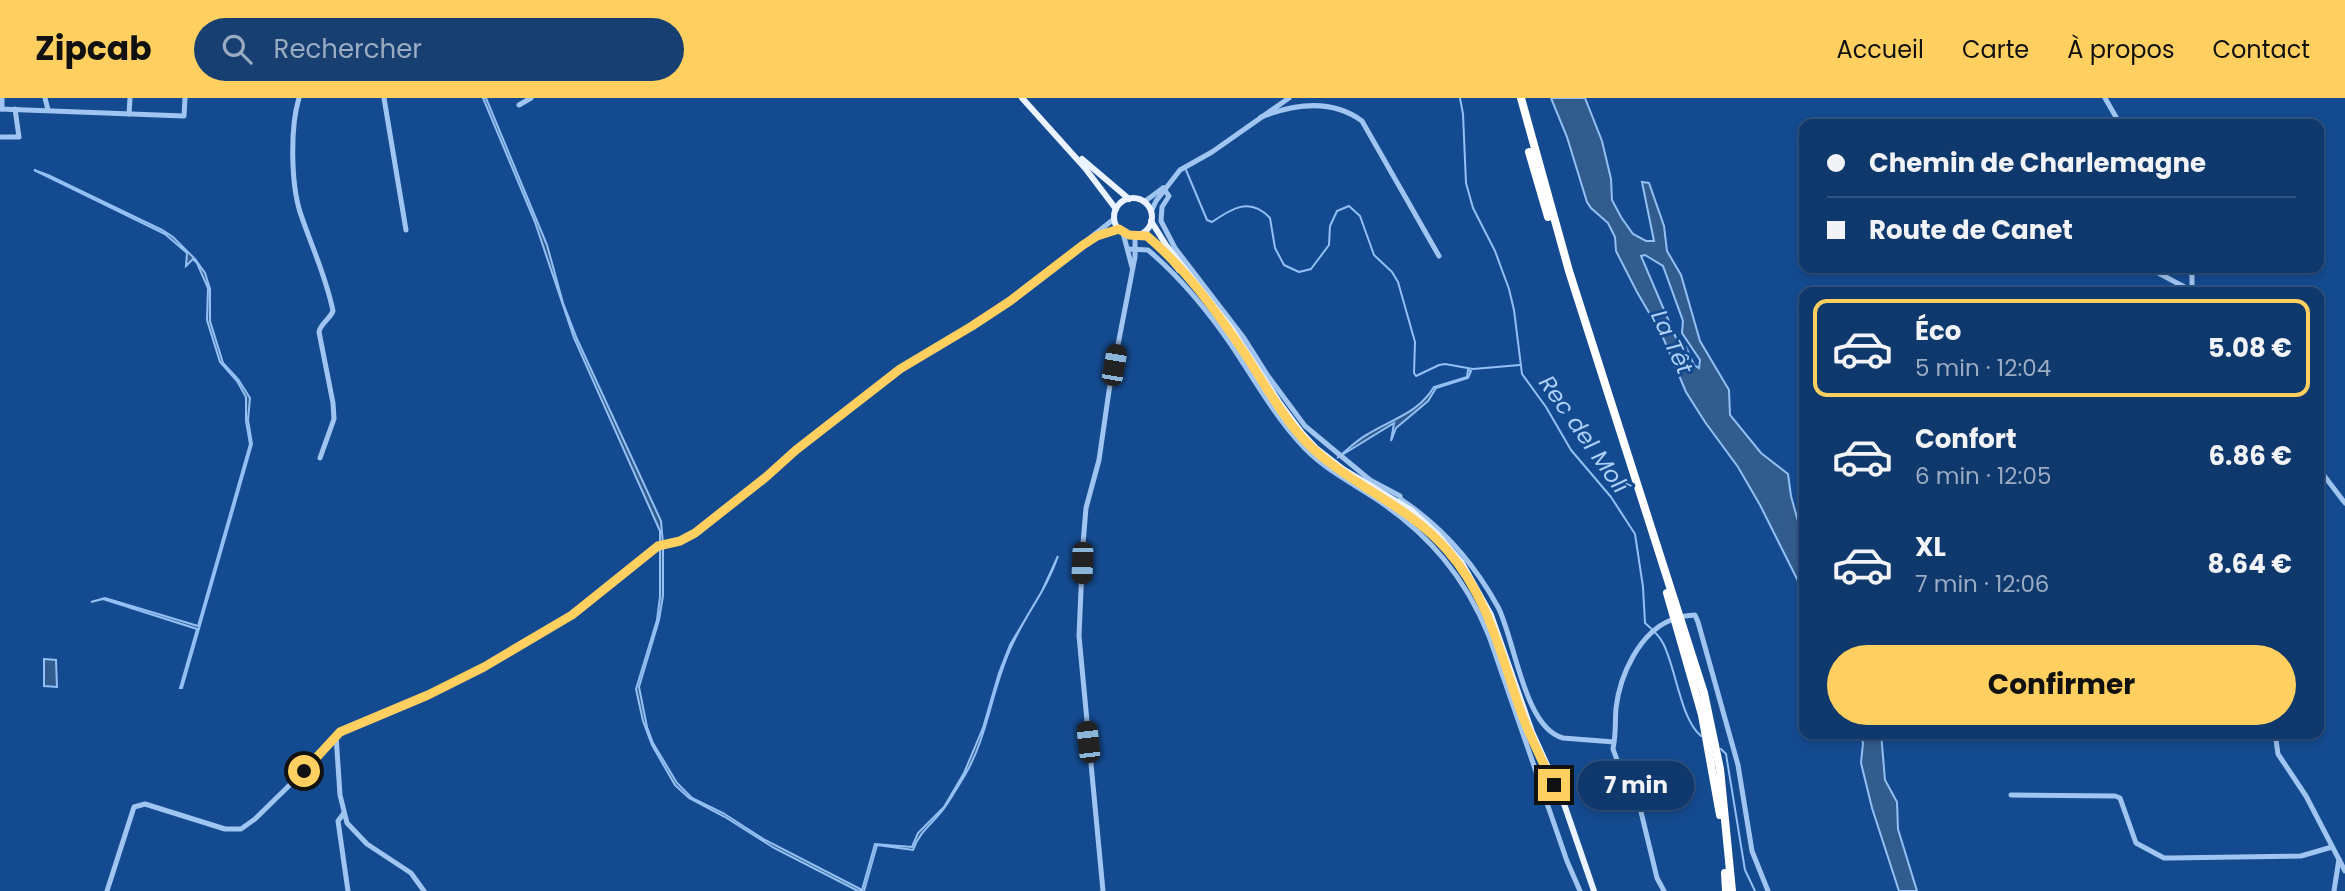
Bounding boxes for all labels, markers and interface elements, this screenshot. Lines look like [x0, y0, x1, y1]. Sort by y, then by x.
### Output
search box [194, 18, 684, 81]
text: Zipcab [35, 25, 152, 72]
icon: search [218, 30, 256, 68]
text: Rechercher [274, 31, 422, 67]
text: Accueil [1837, 33, 1924, 66]
text: Carte [1962, 33, 2029, 66]
text: À propos [2067, 33, 2174, 66]
text: Contact [2212, 33, 2310, 66]
text: Chemin de Charlemagne [1869, 145, 2206, 181]
text: Route de Canet [1869, 212, 2073, 248]
water label: La Têt [1643, 305, 1701, 380]
text: Éco [1915, 313, 1961, 349]
icon: car [1831, 317, 1894, 380]
text: 5.08 € [2208, 330, 2292, 366]
car [1101, 342, 1128, 388]
text: 5 min · 12:04 [1915, 352, 2051, 384]
water label: Rec del Molí [1532, 369, 1638, 501]
text: Confort [1915, 421, 2017, 457]
icon: car [1831, 425, 1894, 488]
text: 6.86 € [2208, 438, 2292, 474]
text: 6 min · 12:05 [1915, 460, 2051, 492]
text: XL [1915, 529, 1946, 565]
icon: car [1831, 533, 1894, 596]
car [1071, 542, 1094, 584]
text: 8.64 € [2207, 546, 2292, 582]
text: 7 min · 12:06 [1915, 568, 2049, 600]
button: Confirmer [1827, 645, 2296, 725]
car [1076, 720, 1101, 764]
route start [288, 755, 320, 787]
callout: 7 min [1578, 760, 1694, 810]
route end [1538, 769, 1570, 801]
text: 7 min [1604, 769, 1668, 801]

